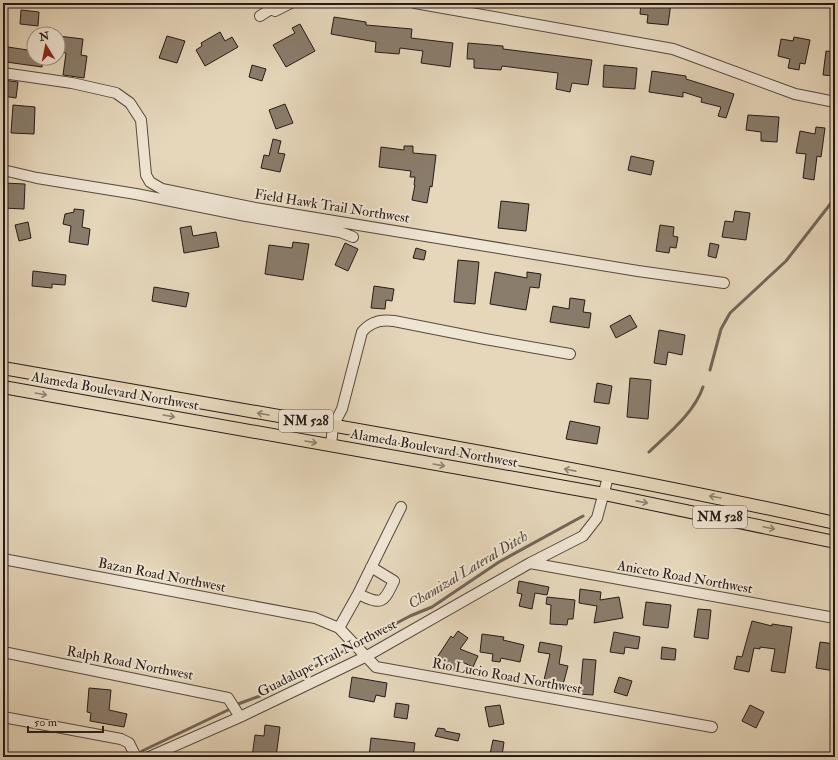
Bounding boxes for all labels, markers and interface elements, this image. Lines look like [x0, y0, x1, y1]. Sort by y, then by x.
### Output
north arrow [26, 26, 66, 66]
text: N [37, 29, 51, 44]
street label: Field Hawk Trail Northwest [253, 185, 411, 227]
street label: Alameda Boulevard Northwest [29, 368, 200, 414]
one-way arrow [35, 390, 48, 398]
one-way arrow [257, 410, 270, 418]
road number: NM 528 [279, 410, 333, 432]
one-way arrow [162, 413, 175, 421]
street label: Alameda Boulevard Northwest [348, 425, 519, 471]
one-way arrow [304, 438, 317, 446]
one-way arrow [432, 461, 445, 469]
one-way arrow [564, 465, 577, 473]
one-way arrow [709, 492, 722, 500]
one-way arrow [635, 498, 648, 506]
road number: NM 528 [693, 506, 747, 528]
one-way arrow [762, 524, 775, 532]
water label: Chamizal Lateral Ditch [405, 527, 531, 613]
street label: Bazan Road Northwest [97, 554, 228, 596]
street label: Aniceto Road Northwest [615, 557, 755, 597]
street label: Guadalupe Trail Northwest [255, 615, 400, 701]
street label: Ralph Road Northwest [65, 642, 195, 685]
street label: Rio Lucio Road Northwest [431, 654, 584, 698]
scale bar [28, 708, 103, 734]
text: 50 m [34, 715, 58, 730]

